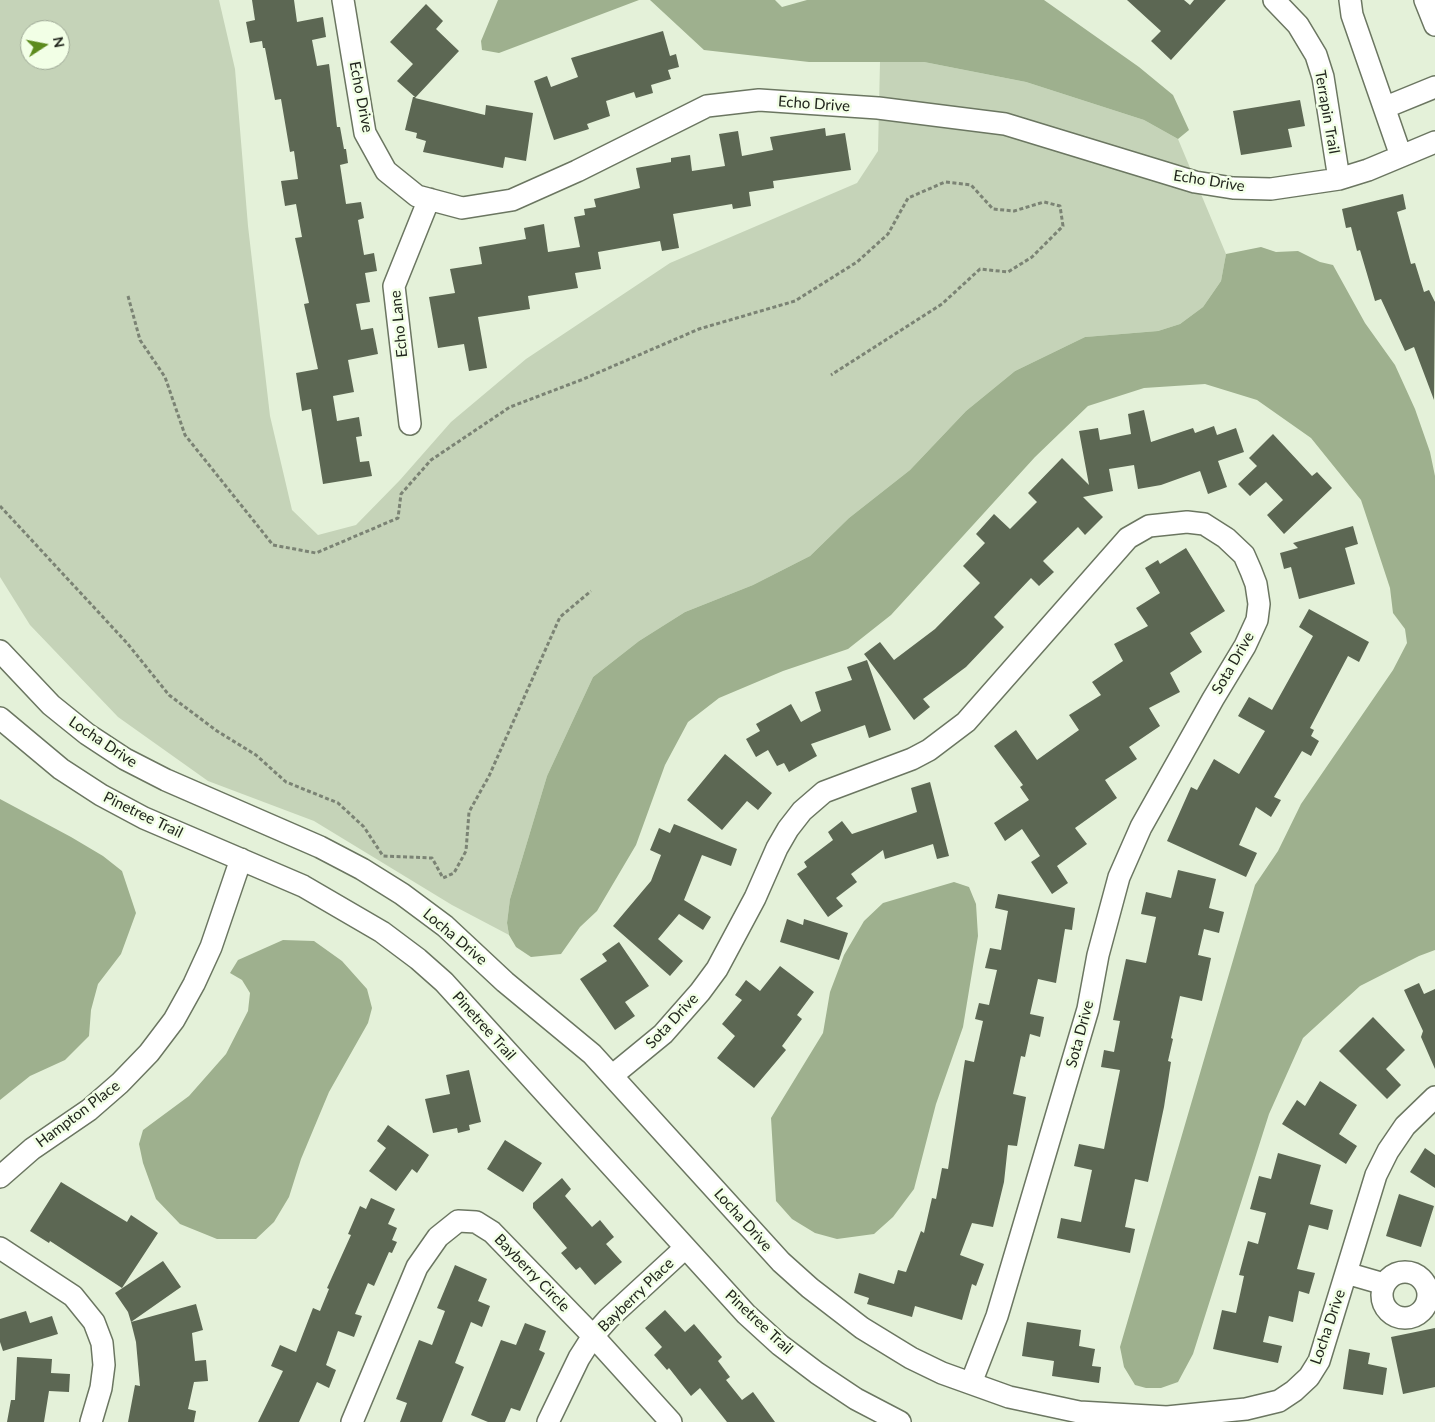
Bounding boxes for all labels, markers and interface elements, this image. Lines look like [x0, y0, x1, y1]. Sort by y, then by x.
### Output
north arrow [20, 20, 70, 70]
text: N [50, 35, 69, 49]
street label: Echo Drive [345, 60, 377, 134]
street label: Terrapin Trail [1311, 69, 1343, 155]
street label: Echo Drive [777, 93, 851, 115]
street label: Echo Drive [1172, 166, 1246, 196]
street label: Echo Lane [387, 289, 411, 359]
street label: Sota Drive [1208, 629, 1258, 697]
street label: Locha Drive [66, 713, 140, 771]
street label: Pinetree Trail [100, 788, 186, 842]
street label: Locha Drive [419, 905, 491, 969]
street label: Pinetree Trail [448, 988, 520, 1064]
street label: Sota Drive [642, 990, 702, 1052]
street label: Sota Drive [1062, 998, 1098, 1070]
street label: Hampton Place [33, 1077, 123, 1151]
street label: Locha Drive [710, 1185, 776, 1255]
street label: Bayberry Circle [491, 1230, 573, 1316]
street label: Bayberry Place [594, 1254, 678, 1336]
street label: Pinetree Trail [721, 1286, 797, 1358]
street label: Locha Drive [1307, 1287, 1349, 1367]

